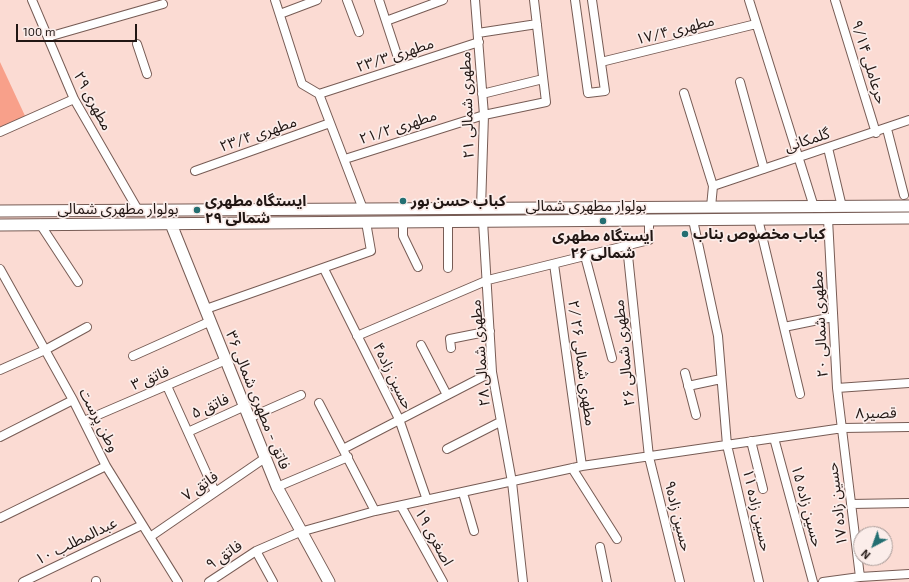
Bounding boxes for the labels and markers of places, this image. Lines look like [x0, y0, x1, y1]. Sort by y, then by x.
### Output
place label: ایستگاه مطهری شمالی ۲۹ [205, 192, 306, 227]
place label: كباب حسن بور [411, 192, 506, 210]
marker: كباب حسن بور [398, 196, 408, 206]
marker: ایستگاه مطهری شمالی ۲۹ [192, 205, 202, 215]
marker: ایستگاه مطهری شمالی ۲۶ [598, 216, 608, 226]
place label: كباب مخصوص بناب [693, 225, 826, 243]
place label: ایستگاه مطهری شمالی ۲۶ [552, 227, 654, 262]
marker: كباب مخصوص بناب [680, 229, 690, 239]

